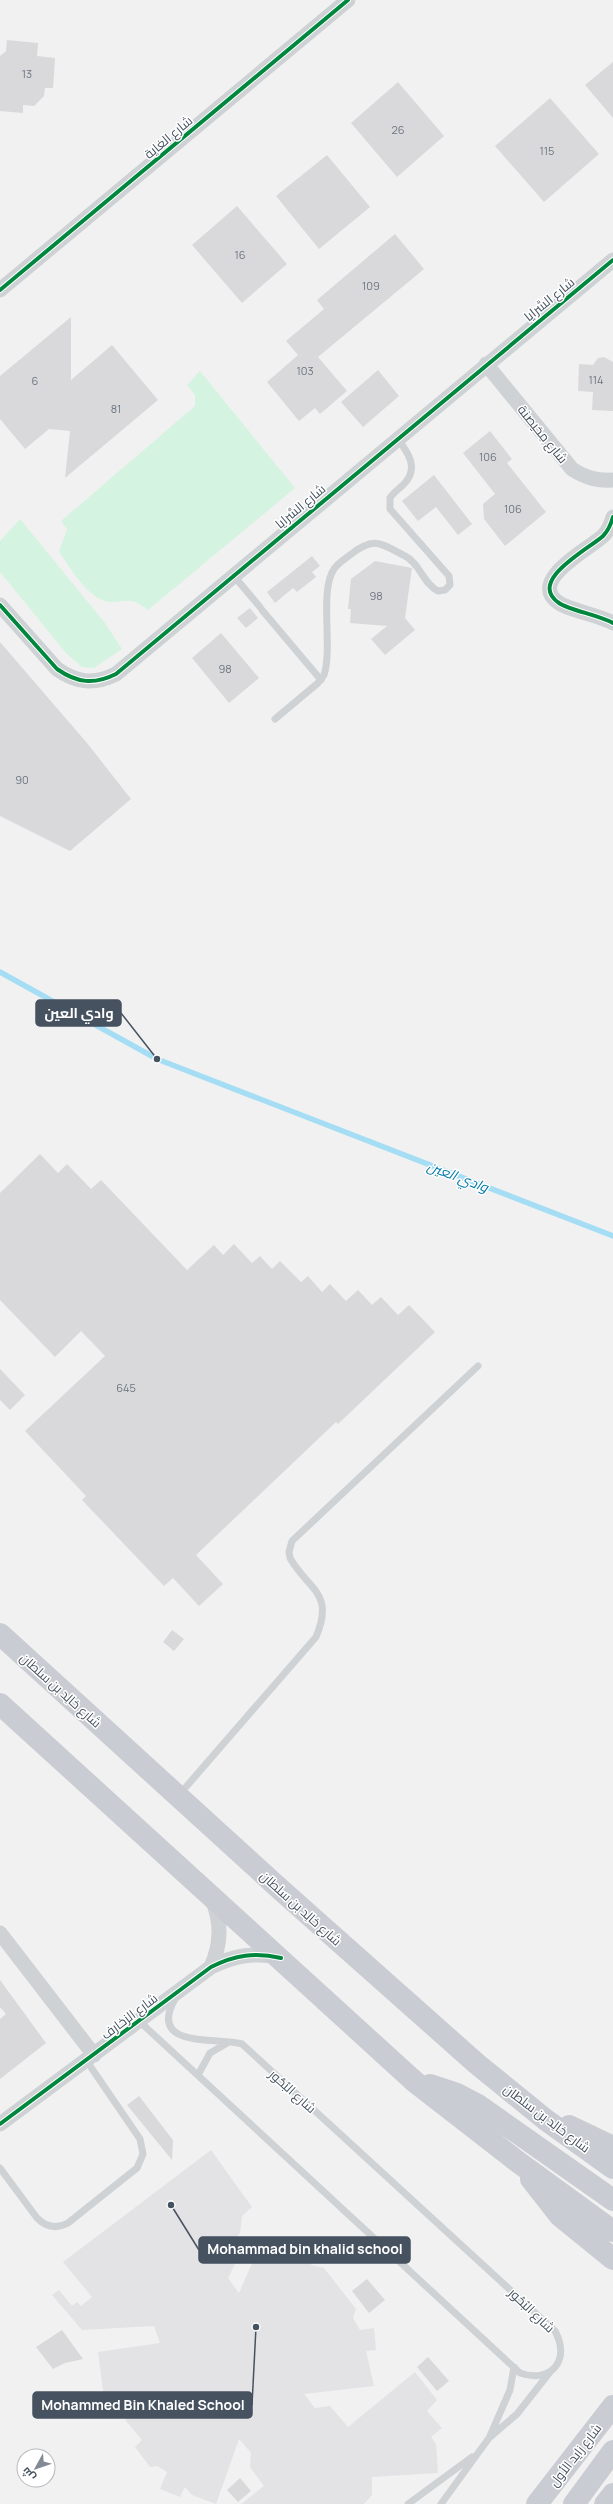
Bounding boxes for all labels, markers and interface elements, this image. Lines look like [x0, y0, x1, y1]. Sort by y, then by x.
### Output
house number: 13 [22, 66, 32, 81]
street label: شارع الغاية [140, 111, 196, 163]
house number: 26 [391, 122, 405, 137]
house number: 115 [540, 143, 554, 158]
house number: 16 [234, 247, 246, 262]
street label: شارع السَّرايا [520, 273, 578, 325]
house number: 109 [362, 278, 380, 293]
house number: 103 [296, 363, 314, 378]
house number: 114 [588, 372, 604, 387]
house number: 6 [32, 373, 39, 388]
house number: 81 [111, 401, 121, 416]
street label: شارع مِحَيصنة [514, 401, 572, 467]
house number: 106 [479, 449, 497, 464]
street label: شارع السَّرايا [271, 480, 329, 532]
house number: 106 [504, 501, 522, 516]
house number: 98 [369, 588, 383, 603]
house number: 98 [218, 661, 232, 676]
house number: 90 [15, 772, 29, 787]
callout: وادي العين [36, 1000, 121, 1026]
text: وادي العين [44, 1003, 114, 1024]
water label: وادي العين [424, 1156, 493, 1200]
house number: 645 [116, 1380, 136, 1395]
street label: شارع خالِد بن سلطان [16, 1648, 106, 1732]
street label: شارع خالِد بن سلطان [256, 1866, 346, 1950]
street label: شارع الزخارف [97, 1989, 161, 2043]
street label: شارع البُحُور [265, 2064, 320, 2117]
street label: شارع خالِد بن سلطان [500, 2079, 594, 2157]
callout: Mohammad bin khalid school [199, 2237, 410, 2263]
text: Mohammad bin khalid school [207, 2239, 403, 2258]
street label: شارع البُحُور [504, 2283, 559, 2336]
callout: Mohammed Bin Khaled School [33, 2392, 252, 2418]
text: Mohammed Bin Khaled School [41, 2395, 245, 2414]
street label: شارع زايد الأول [545, 2420, 605, 2490]
north arrow [16, 2448, 56, 2488]
text: ش [18, 2465, 38, 2485]

